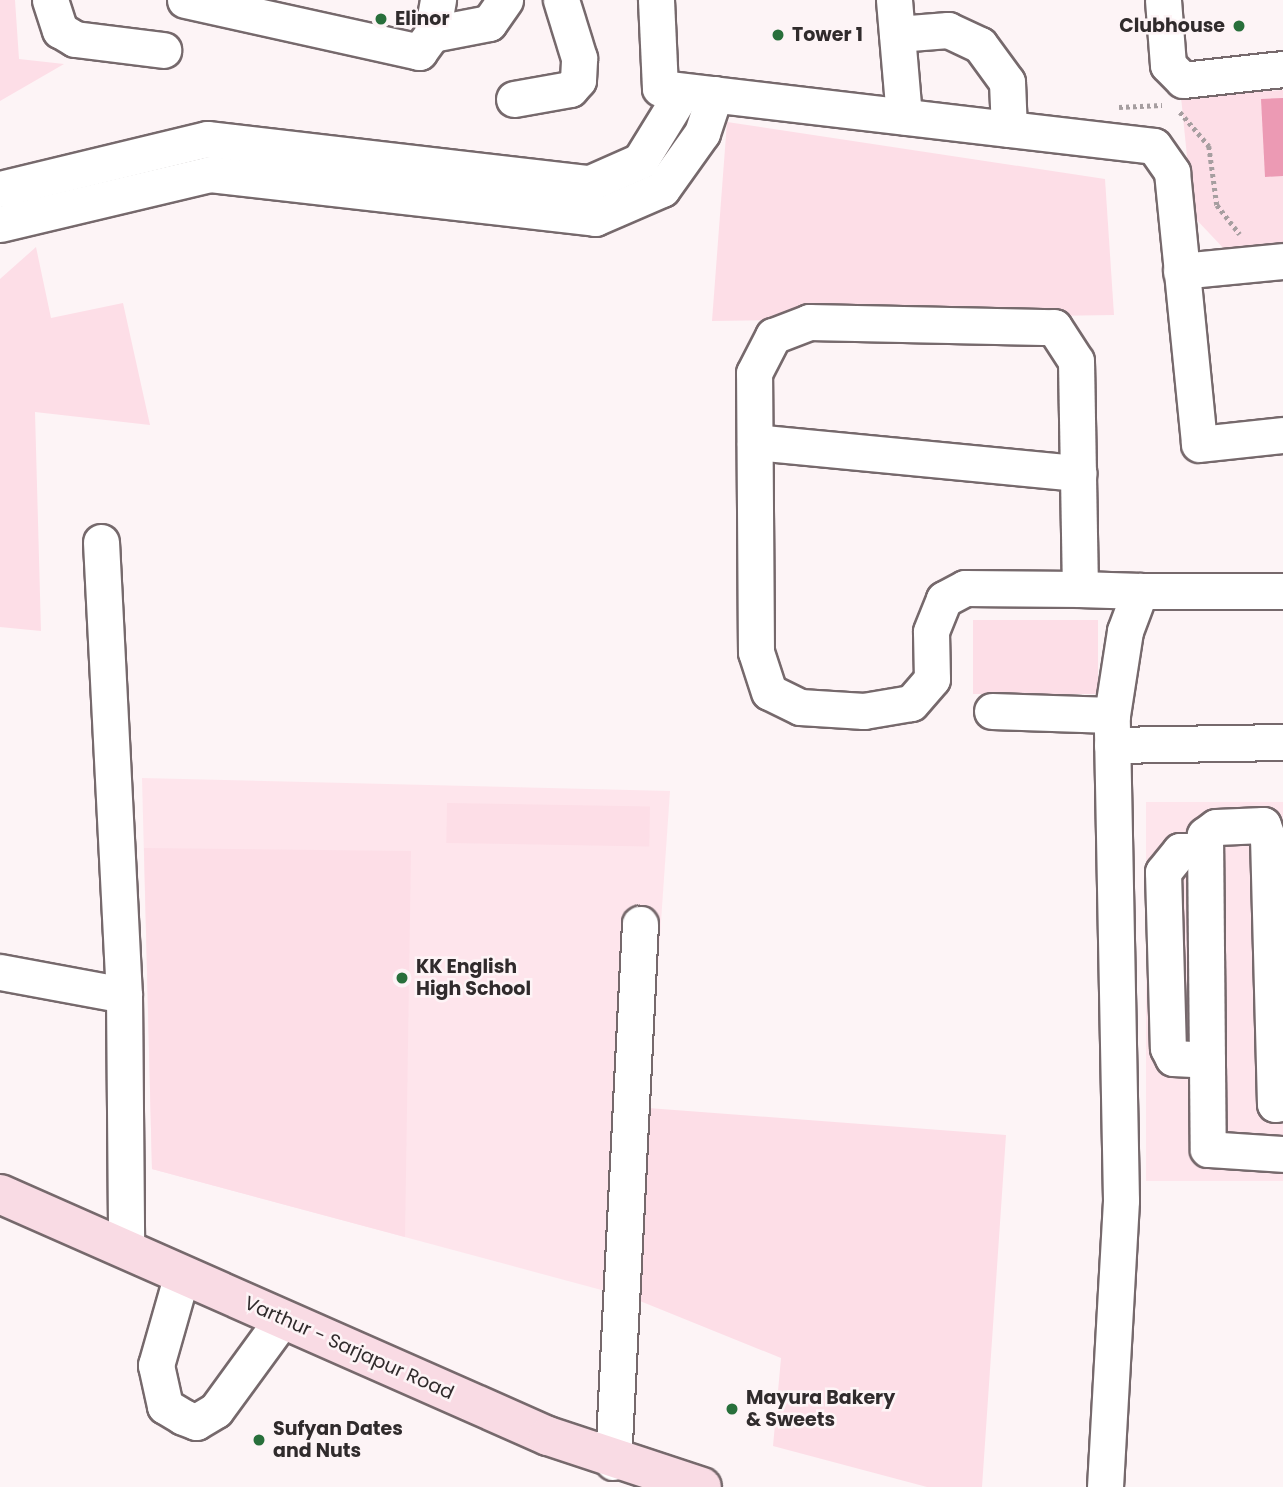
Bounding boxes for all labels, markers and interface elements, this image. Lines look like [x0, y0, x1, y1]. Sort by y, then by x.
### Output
place label: Elinor [395, 8, 450, 30]
marker: Elinor [373, 11, 389, 27]
place label: Clubhouse [1119, 15, 1225, 37]
marker: Clubhouse [1231, 18, 1247, 34]
place label: Tower 1 [792, 24, 863, 46]
marker: Tower 1 [770, 27, 786, 43]
place label: KK English High School [416, 956, 531, 1000]
marker: KK English High School [394, 970, 410, 986]
street label: Varthur - Sarjapur Road [241, 1291, 457, 1405]
place label: Mayura Bakery & Sweets [746, 1387, 895, 1431]
marker: Mayura Bakery & Sweets [724, 1401, 740, 1417]
place label: Sufyan Dates and Nuts [273, 1418, 403, 1462]
marker: Sufyan Dates and Nuts [251, 1432, 267, 1448]

